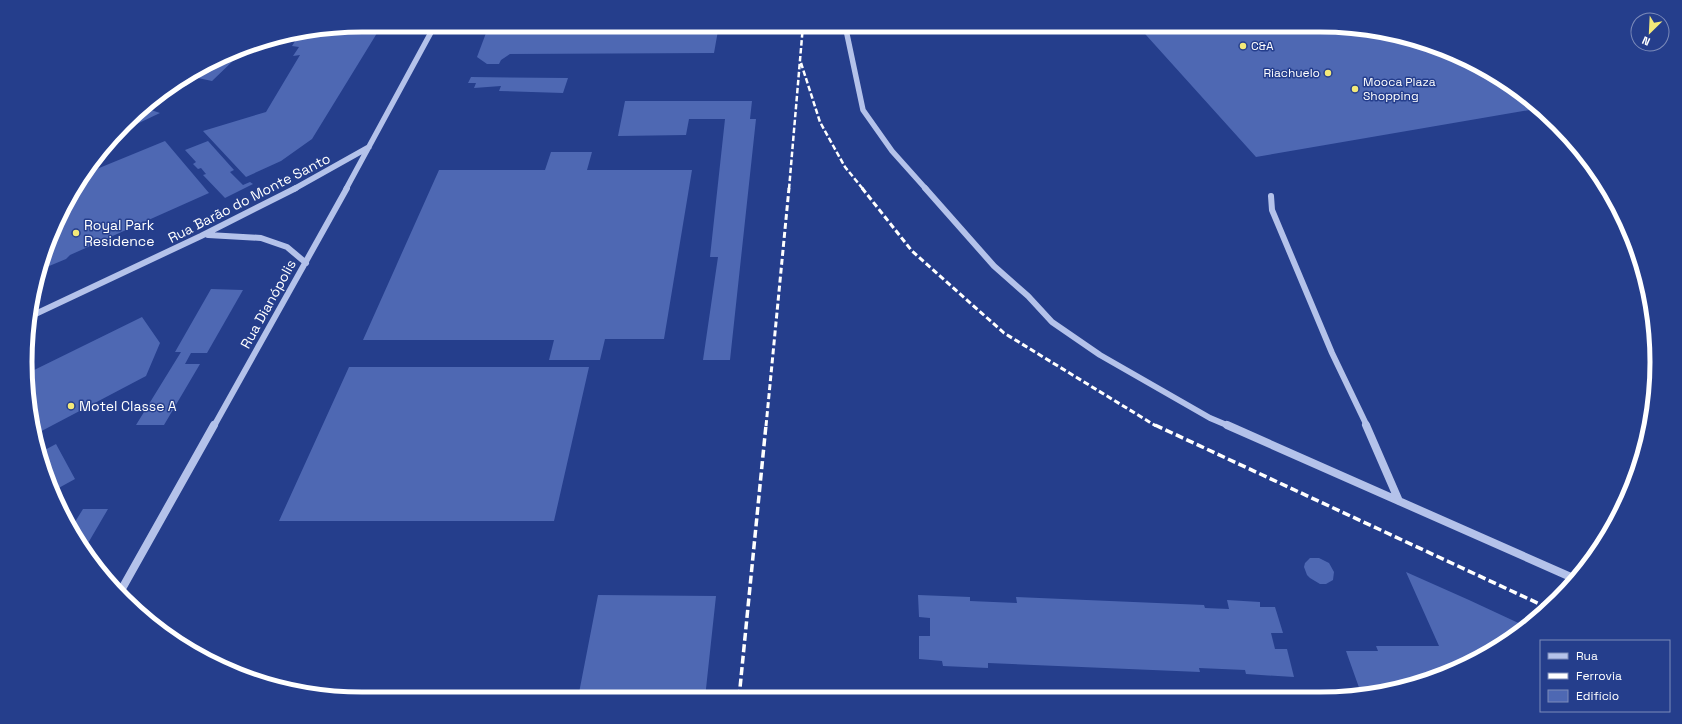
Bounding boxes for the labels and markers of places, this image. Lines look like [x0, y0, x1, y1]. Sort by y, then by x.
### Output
place label: C&A [1251, 38, 1274, 54]
marker: C&A [1238, 41, 1248, 51]
place label: Riachuelo [1264, 65, 1320, 81]
marker: Riachuelo [1323, 68, 1333, 78]
place label: Mooca Plaza Shopping [1363, 74, 1436, 104]
marker: Mooca Plaza Shopping [1350, 84, 1360, 94]
place label: Royal Park Residence [84, 216, 155, 250]
marker: Royal Park Residence [71, 228, 81, 238]
place label: Motel Classe A [79, 397, 177, 415]
marker: Motel Classe A [66, 401, 76, 411]

